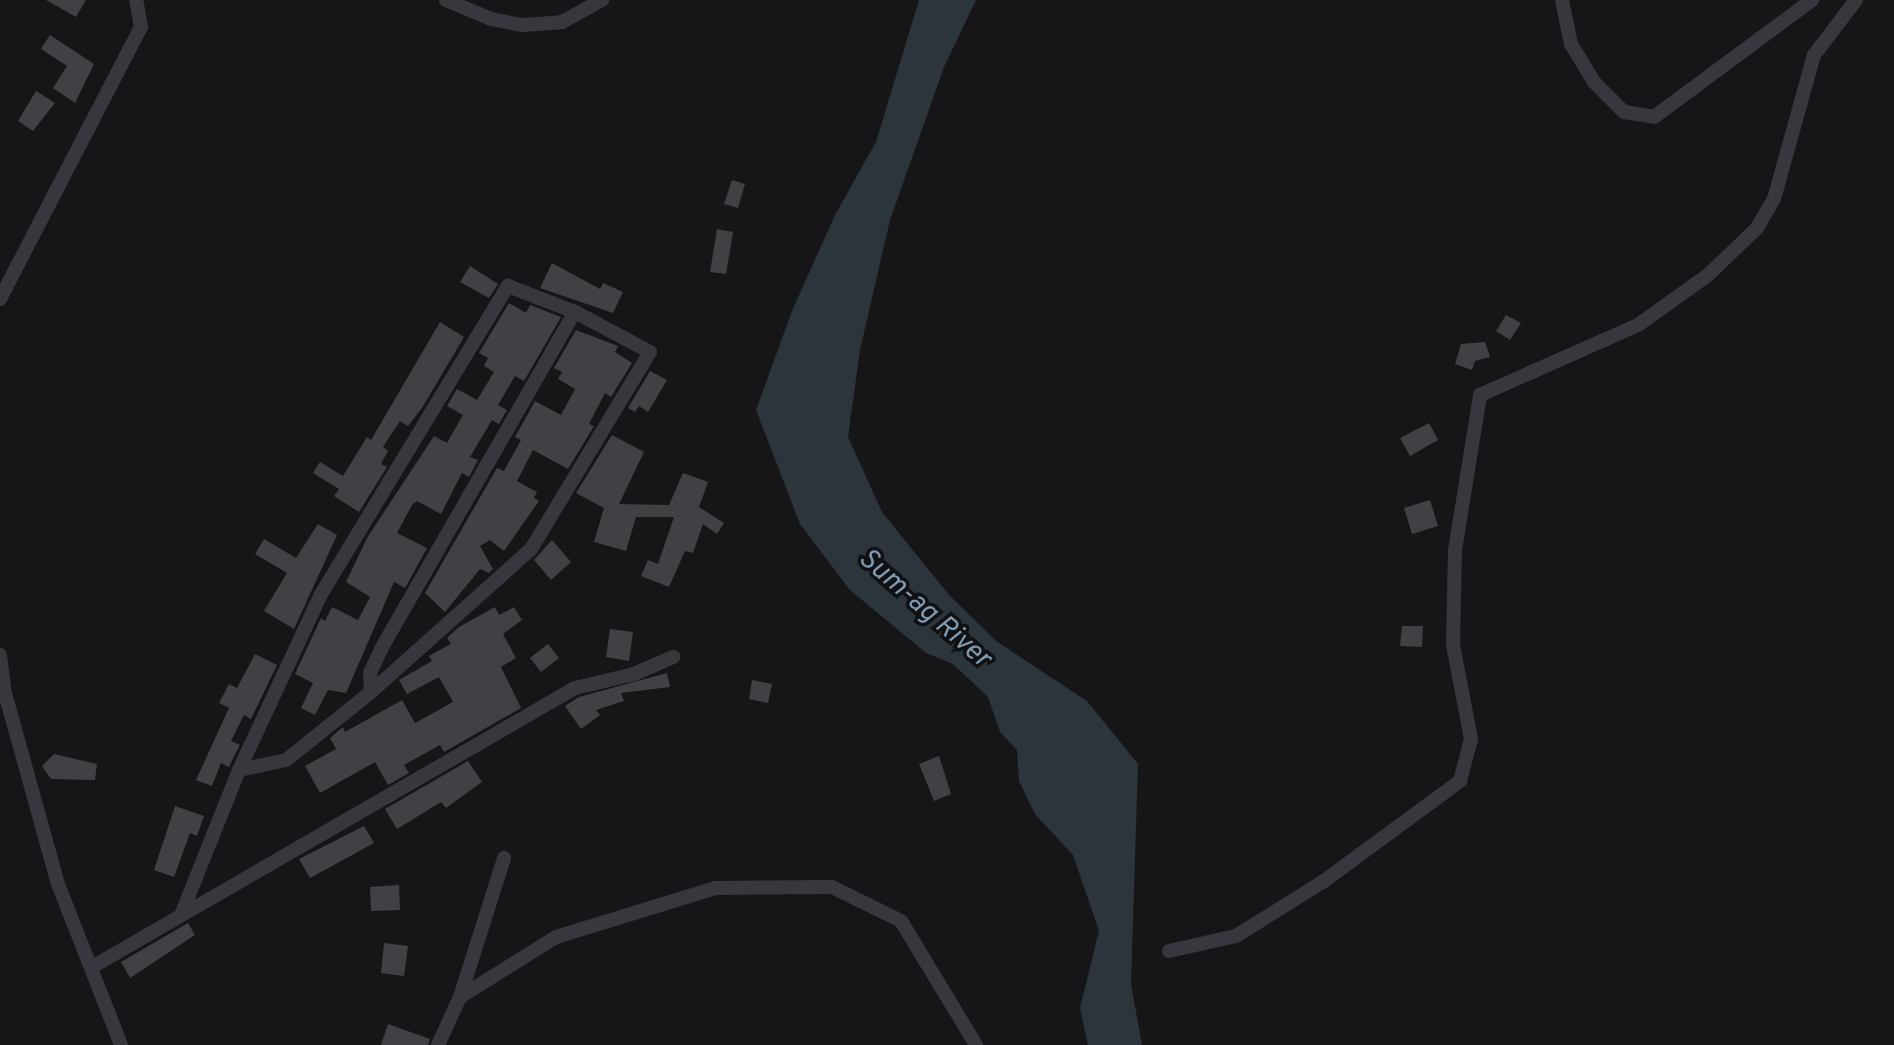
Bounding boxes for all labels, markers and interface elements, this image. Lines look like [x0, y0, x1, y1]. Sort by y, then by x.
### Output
water label: Sum-ag River [851, 542, 997, 676]

